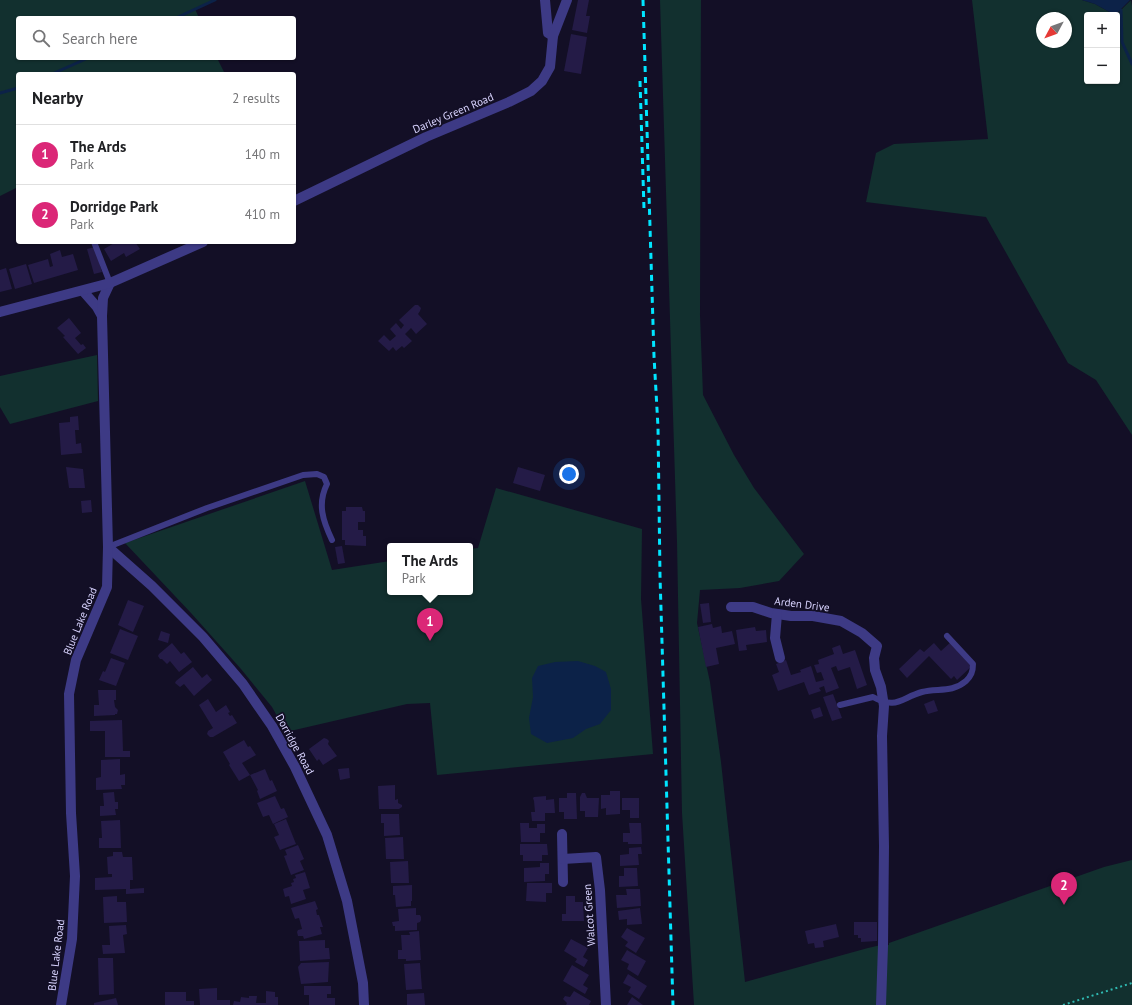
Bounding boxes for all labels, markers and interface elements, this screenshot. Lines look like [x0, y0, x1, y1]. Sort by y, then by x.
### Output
north arrow [1036, 12, 1072, 48]
map controls [1084, 12, 1120, 84]
button: + [1084, 12, 1120, 48]
search box [16, 16, 296, 60]
icon: search [30, 27, 52, 49]
text: Search here [62, 29, 138, 48]
button: − [1084, 48, 1120, 84]
text: Nearby [32, 87, 83, 109]
text: 2 results [232, 90, 280, 107]
street label: Darley Green Road [411, 90, 496, 136]
text: The Ards [70, 137, 126, 156]
text: 1 [41, 146, 49, 163]
text: 140 m [245, 146, 280, 163]
text: Park [70, 156, 94, 173]
text: Dorridge Park [70, 197, 158, 216]
text: 2 [41, 206, 49, 223]
text: 410 m [245, 206, 280, 223]
text: Park [70, 216, 94, 233]
your location [559, 464, 579, 484]
popup [387, 543, 473, 595]
text: The Ards [402, 551, 458, 570]
text: Park [402, 570, 426, 587]
street label: Blue Lake Road [60, 585, 100, 657]
street label: Arden Drive [774, 594, 831, 614]
pin: 1 [417, 608, 443, 641]
street label: Dorridge Road [273, 711, 317, 777]
pin: 2 [1051, 872, 1077, 905]
street label: Walcot Green [580, 884, 598, 946]
street label: Blue Lake Road [45, 918, 67, 992]

